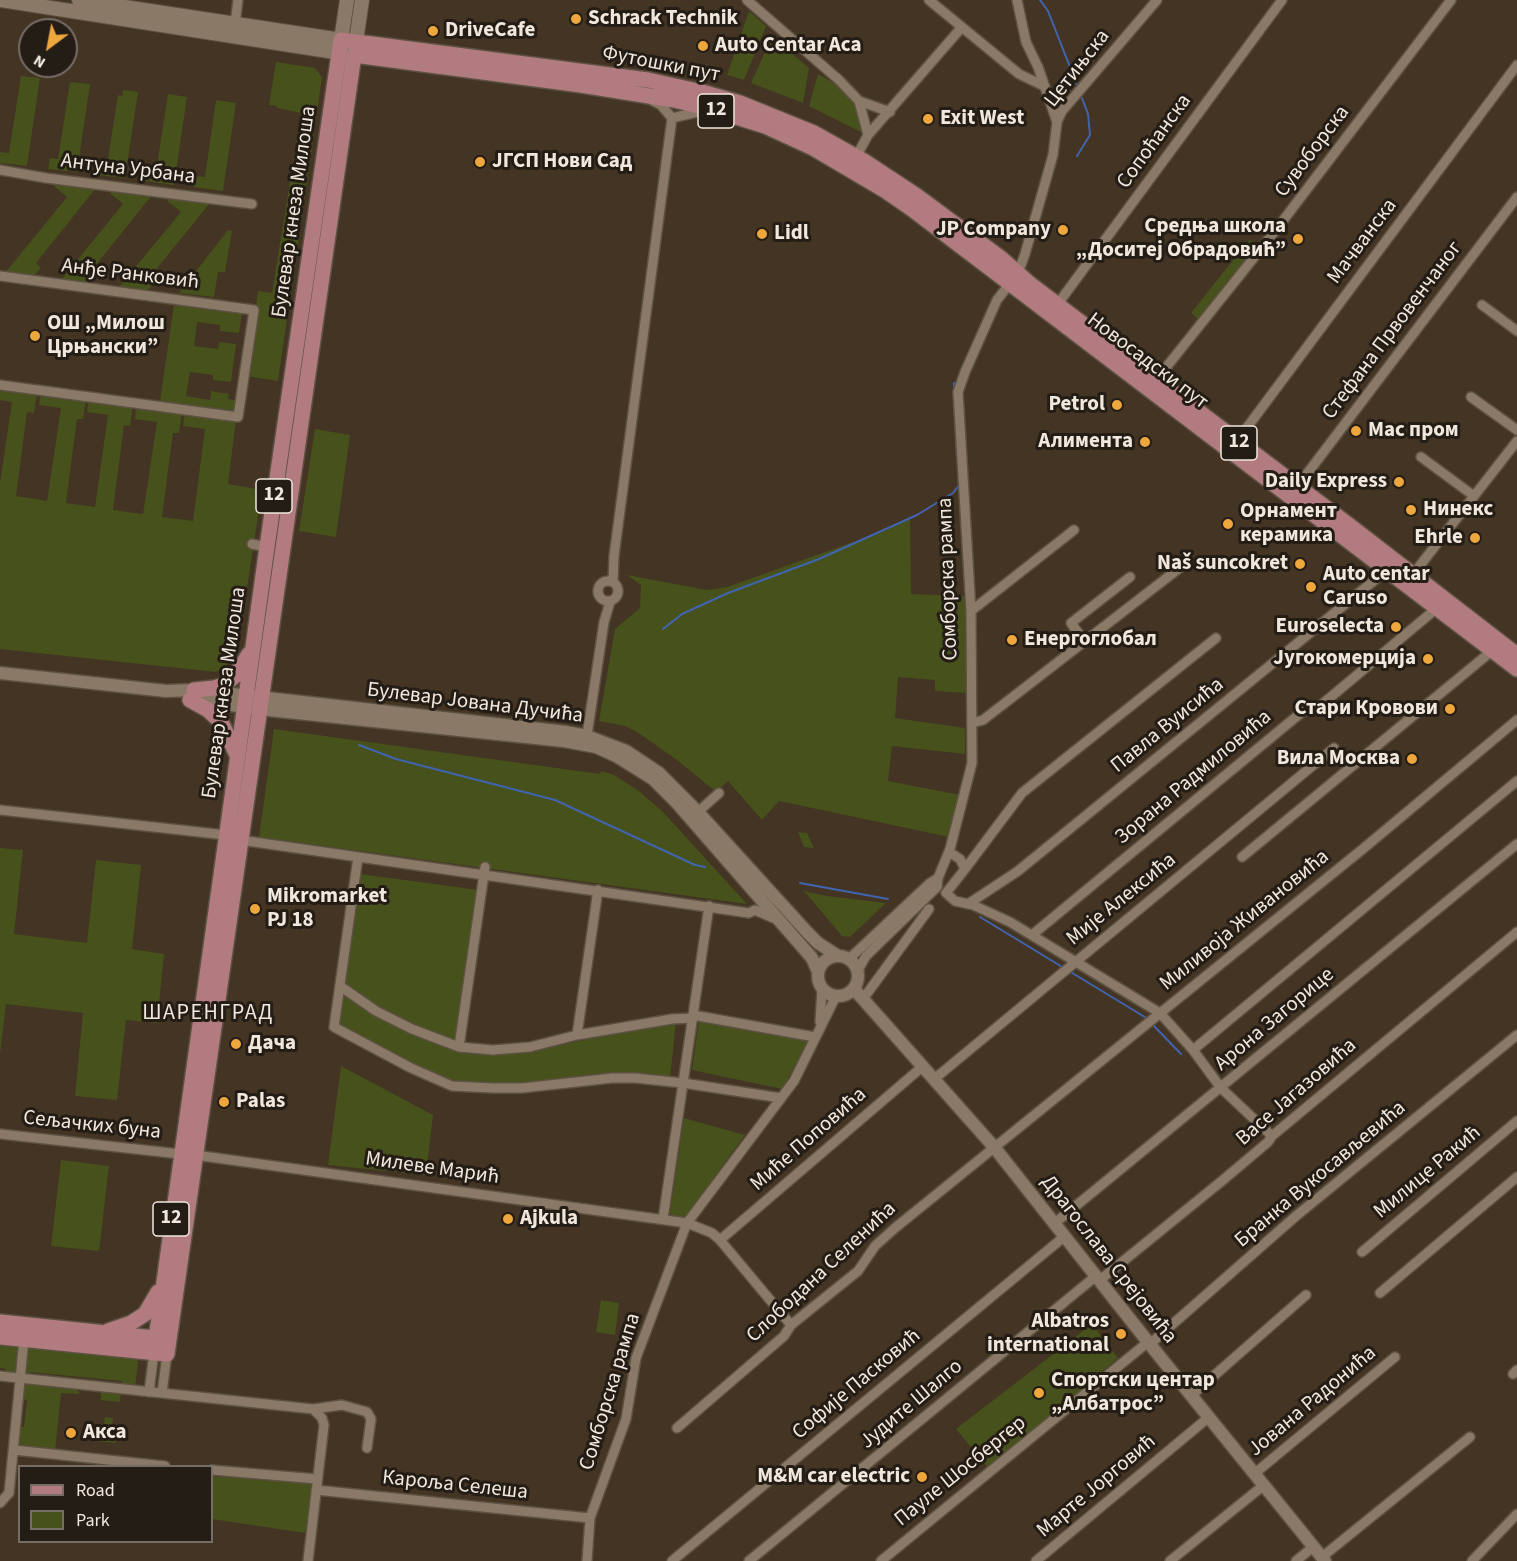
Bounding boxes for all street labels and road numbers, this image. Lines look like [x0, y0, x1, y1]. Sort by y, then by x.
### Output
street label: Цетињска [1040, 25, 1116, 113]
street label: Футошки пут [600, 41, 722, 89]
street label: Сопоћанска [1112, 90, 1198, 194]
road number: 12 [698, 94, 734, 128]
street label: Сувоборска [1270, 101, 1356, 203]
street label: Булевар кнеза Милоша [268, 105, 322, 319]
street label: Антуна Урбана [59, 149, 197, 191]
street label: Мачванска [1323, 194, 1403, 290]
street label: Стефана Првовенчаног [1318, 237, 1468, 425]
street label: Анђе Ранковић [60, 254, 200, 296]
street label: Новосадски пут [1081, 308, 1213, 416]
road number: 12 [1221, 426, 1257, 460]
road number: 12 [256, 479, 292, 513]
street label: Сомборска рампа [934, 497, 964, 661]
street label: Булевар кнеза Милоша [198, 586, 252, 800]
street label: Павла Вуисића [1107, 673, 1229, 779]
street label: Булевар Јована Дучића [366, 678, 584, 730]
street label: Зорана Радмиловића [1111, 705, 1277, 851]
street label: Миливоја Живановића [1155, 845, 1335, 997]
street label: Мије Алексића [1062, 848, 1182, 952]
street label: Арона Загорице [1210, 963, 1340, 1077]
street label: Васе Јагазовића [1232, 1034, 1362, 1152]
street label: Миће Поповића [746, 1083, 872, 1197]
street label: Бранка Вукосављевића [1231, 1096, 1411, 1254]
street label: Сељачких буна [22, 1106, 162, 1146]
street label: Милице Ракић [1369, 1121, 1487, 1225]
street label: Милеве Марић [364, 1147, 500, 1191]
street label: Драгослава Срејовића [1034, 1171, 1182, 1349]
street label: Слободана Селенића [742, 1197, 902, 1349]
road number: 12 [153, 1202, 189, 1236]
street label: Сомборска рампа [575, 1310, 647, 1474]
street label: Софије Пасковић [788, 1324, 926, 1446]
street label: Јована Радонића [1244, 1341, 1382, 1463]
street label: Јудите Шалго [856, 1355, 968, 1455]
street label: Пауле Шосбергер [890, 1411, 1032, 1533]
street label: Марте Јорговић [1033, 1430, 1161, 1544]
street label: Кароља Селеша [381, 1466, 529, 1506]

